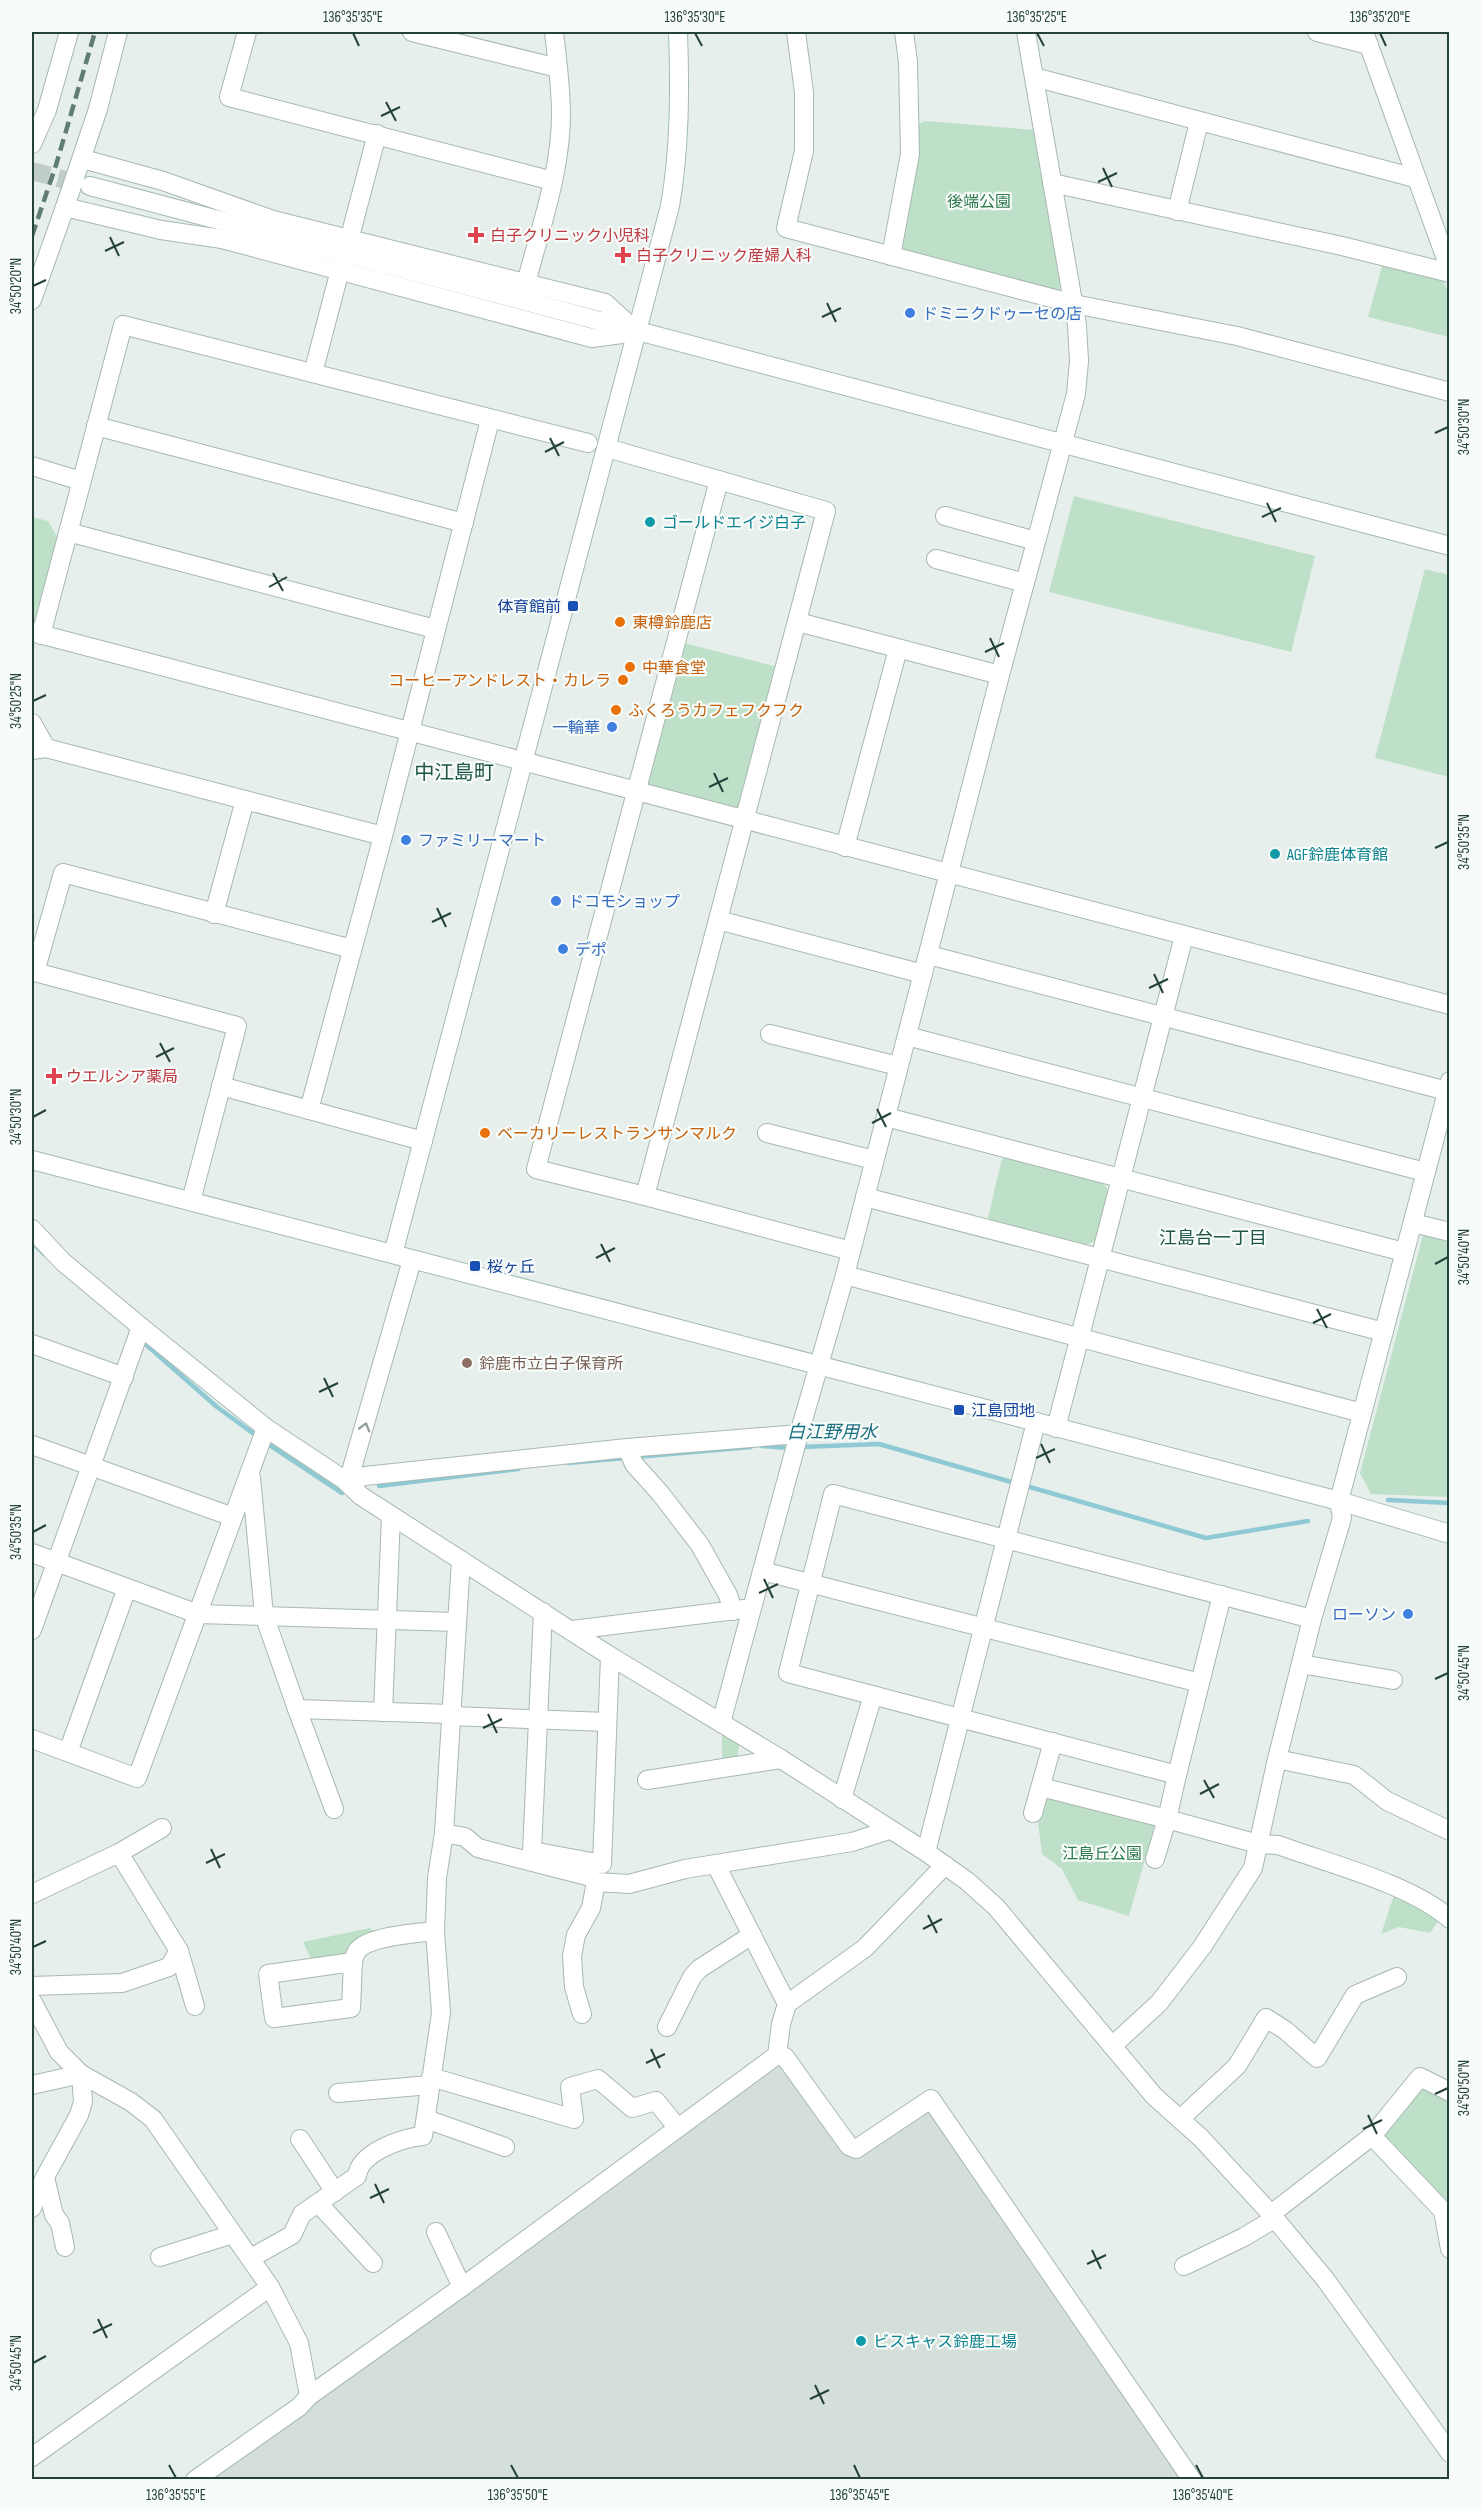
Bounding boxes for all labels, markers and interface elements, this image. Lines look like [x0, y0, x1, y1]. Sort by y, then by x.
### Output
text: 136°35'35"E [323, 8, 383, 27]
text: 136°35'30"E [665, 8, 725, 27]
text: 136°35'25"E [1007, 8, 1067, 27]
text: 136°35'20"E [1350, 8, 1410, 27]
park label: 後端公園 [947, 193, 1011, 212]
marker: 白子クリニック小児科 [467, 226, 485, 244]
place label: 白子クリニック小児科 [490, 227, 650, 246]
marker: 白子クリニック産婦人科 [614, 246, 632, 264]
place label: 白子クリニック産婦人科 [636, 247, 812, 266]
text: 34°50'20"N [7, 258, 26, 314]
place label: ドミニクドゥーセの店 [922, 305, 1082, 324]
marker: ドミニクドゥーセの店 [903, 306, 917, 320]
text: 34°50'30"N [1455, 399, 1474, 455]
place label: ゴールドエイジ白子 [662, 514, 806, 533]
marker: ゴールドエイジ白子 [643, 515, 657, 529]
place label: 体育館前 [497, 598, 561, 617]
marker: 体育館前 [566, 599, 580, 613]
place label: 東樽鈴鹿店 [632, 614, 712, 633]
marker: 東樽鈴鹿店 [613, 615, 627, 629]
place label: 中華食堂 [642, 659, 706, 678]
marker: 中華食堂 [623, 660, 637, 674]
place label: コーヒーアンドレスト・カレラ [388, 672, 611, 691]
text: 34°50'25"N [7, 673, 26, 729]
marker: コーヒーアンドレスト・カレラ [616, 673, 630, 687]
place label: ふくろうカフェフクフク [628, 702, 804, 721]
marker: ふくろうカフェフクフク [609, 703, 623, 717]
place label: 一輪華 [552, 719, 600, 738]
marker: 一輪華 [605, 720, 619, 734]
district label: 中江島町 [414, 761, 494, 785]
text: 34°50'35"N [1455, 814, 1474, 870]
place label: ファミリーマート [418, 832, 546, 851]
marker: ファミリーマート [399, 833, 413, 847]
place label: AGF鈴鹿体育館 [1286, 846, 1388, 865]
marker: AGF鈴鹿体育館 [1268, 847, 1282, 861]
place label: ドコモショップ [568, 893, 680, 912]
marker: ドコモショップ [549, 894, 563, 908]
place label: デポ [575, 941, 607, 960]
marker: デポ [556, 942, 570, 956]
place label: ウエルシア薬局 [66, 1068, 178, 1087]
marker: ウエルシア薬局 [47, 1069, 61, 1083]
text: 34°50'30"N [7, 1089, 26, 1145]
place label: ベーカリーレストランサンマルク [497, 1125, 737, 1144]
marker: ベーカリーレストランサンマルク [478, 1126, 492, 1140]
district label: 江島台一丁目 [1159, 1228, 1267, 1249]
text: 34°50'40"N [1455, 1229, 1474, 1285]
place label: 桜ヶ丘 [487, 1258, 535, 1277]
marker: 桜ヶ丘 [468, 1259, 482, 1273]
place label: 鈴鹿市立白子保育所 [479, 1355, 623, 1374]
marker: 鈴鹿市立白子保育所 [460, 1356, 474, 1370]
place label: 江島団地 [971, 1402, 1035, 1421]
marker: 江島団地 [952, 1403, 966, 1417]
one-way arrow [358, 1422, 370, 1433]
water label: 白江野用水 [787, 1422, 879, 1443]
text: 34°50'35"N [7, 1504, 26, 1560]
place label: ローソン [1332, 1606, 1396, 1625]
marker: ローソン [1401, 1607, 1415, 1621]
text: 34°50'45"N [1455, 1645, 1474, 1701]
park label: 江島丘公園 [1062, 1845, 1142, 1864]
text: 34°50'40"N [7, 1919, 26, 1975]
text: 34°50'50"N [1455, 2060, 1474, 2116]
place label: ビスキャス鈴鹿工場 [873, 2333, 1017, 2352]
marker: ビスキャス鈴鹿工場 [854, 2334, 868, 2348]
text: 34°50'45"N [7, 2335, 26, 2391]
text: 136°35'55"E [146, 2486, 206, 2505]
text: 136°35'50"E [488, 2486, 548, 2505]
text: 136°35'45"E [830, 2486, 890, 2505]
text: 136°35'40"E [1173, 2486, 1233, 2505]

